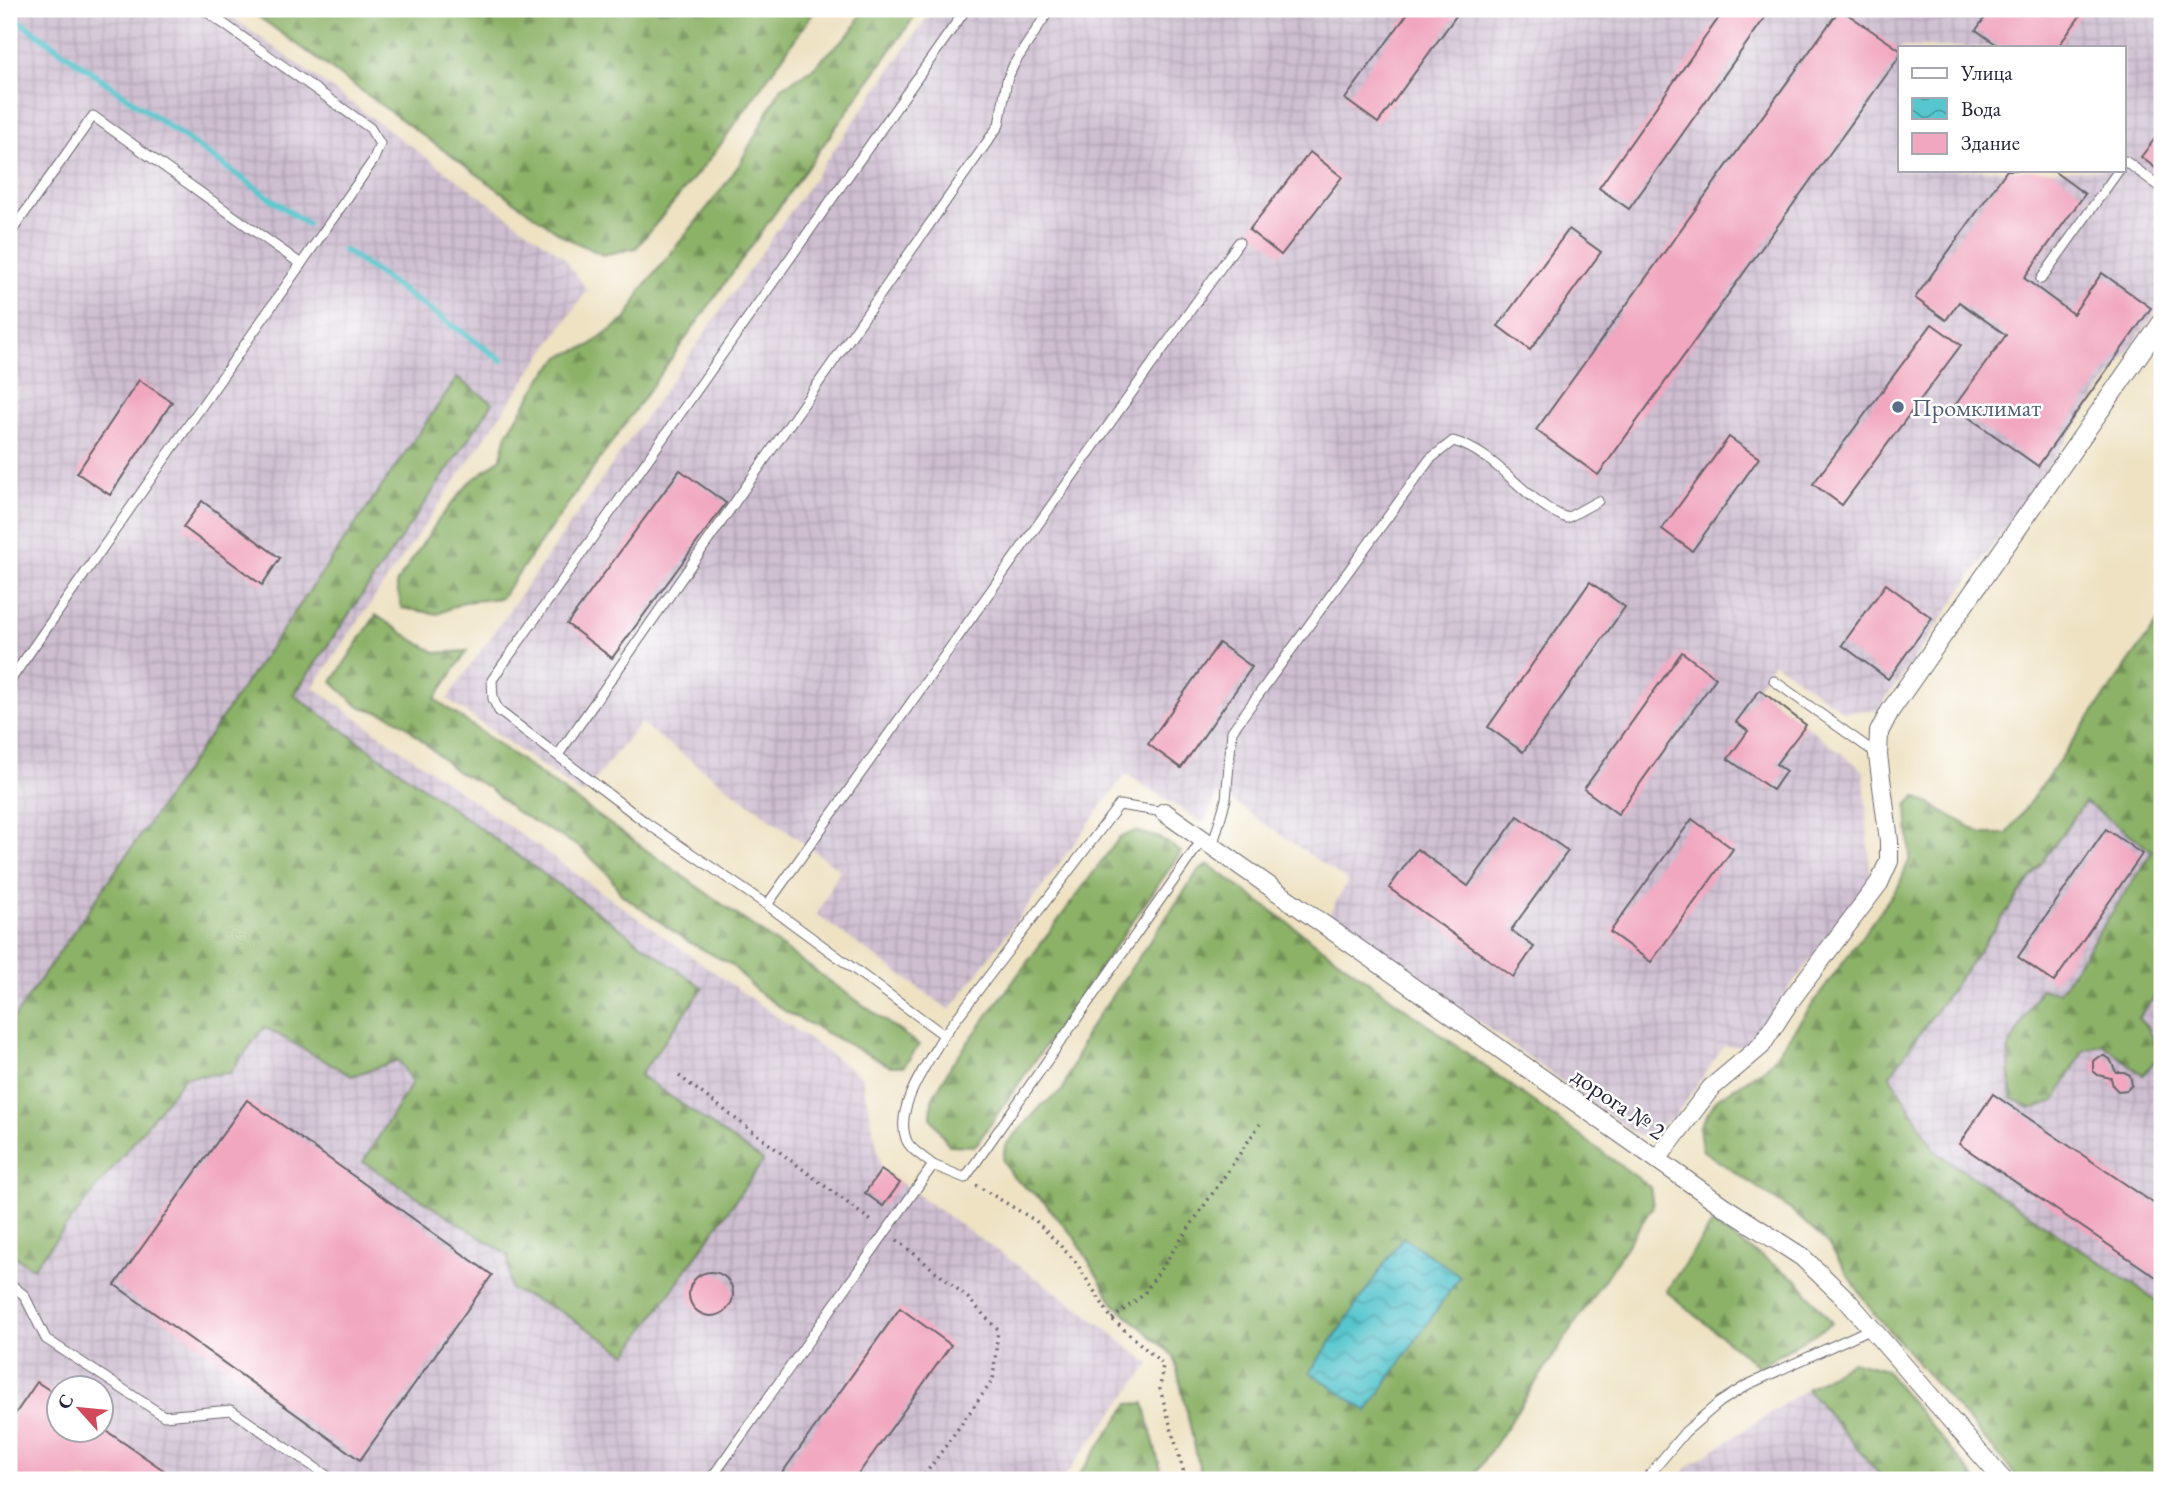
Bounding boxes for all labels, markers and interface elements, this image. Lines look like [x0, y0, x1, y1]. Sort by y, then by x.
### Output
legend [1898, 46, 2126, 172]
text: Улица [1960, 59, 2013, 86]
text: Вода [1961, 95, 2002, 122]
text: Здание [1961, 129, 2020, 156]
place label: Промклимат [1912, 392, 2041, 423]
marker: Промклимат [1890, 399, 1906, 415]
street label: дорога № 2 [1566, 1060, 1672, 1147]
north arrow [46, 1374, 116, 1444]
text: С [51, 1390, 79, 1413]

